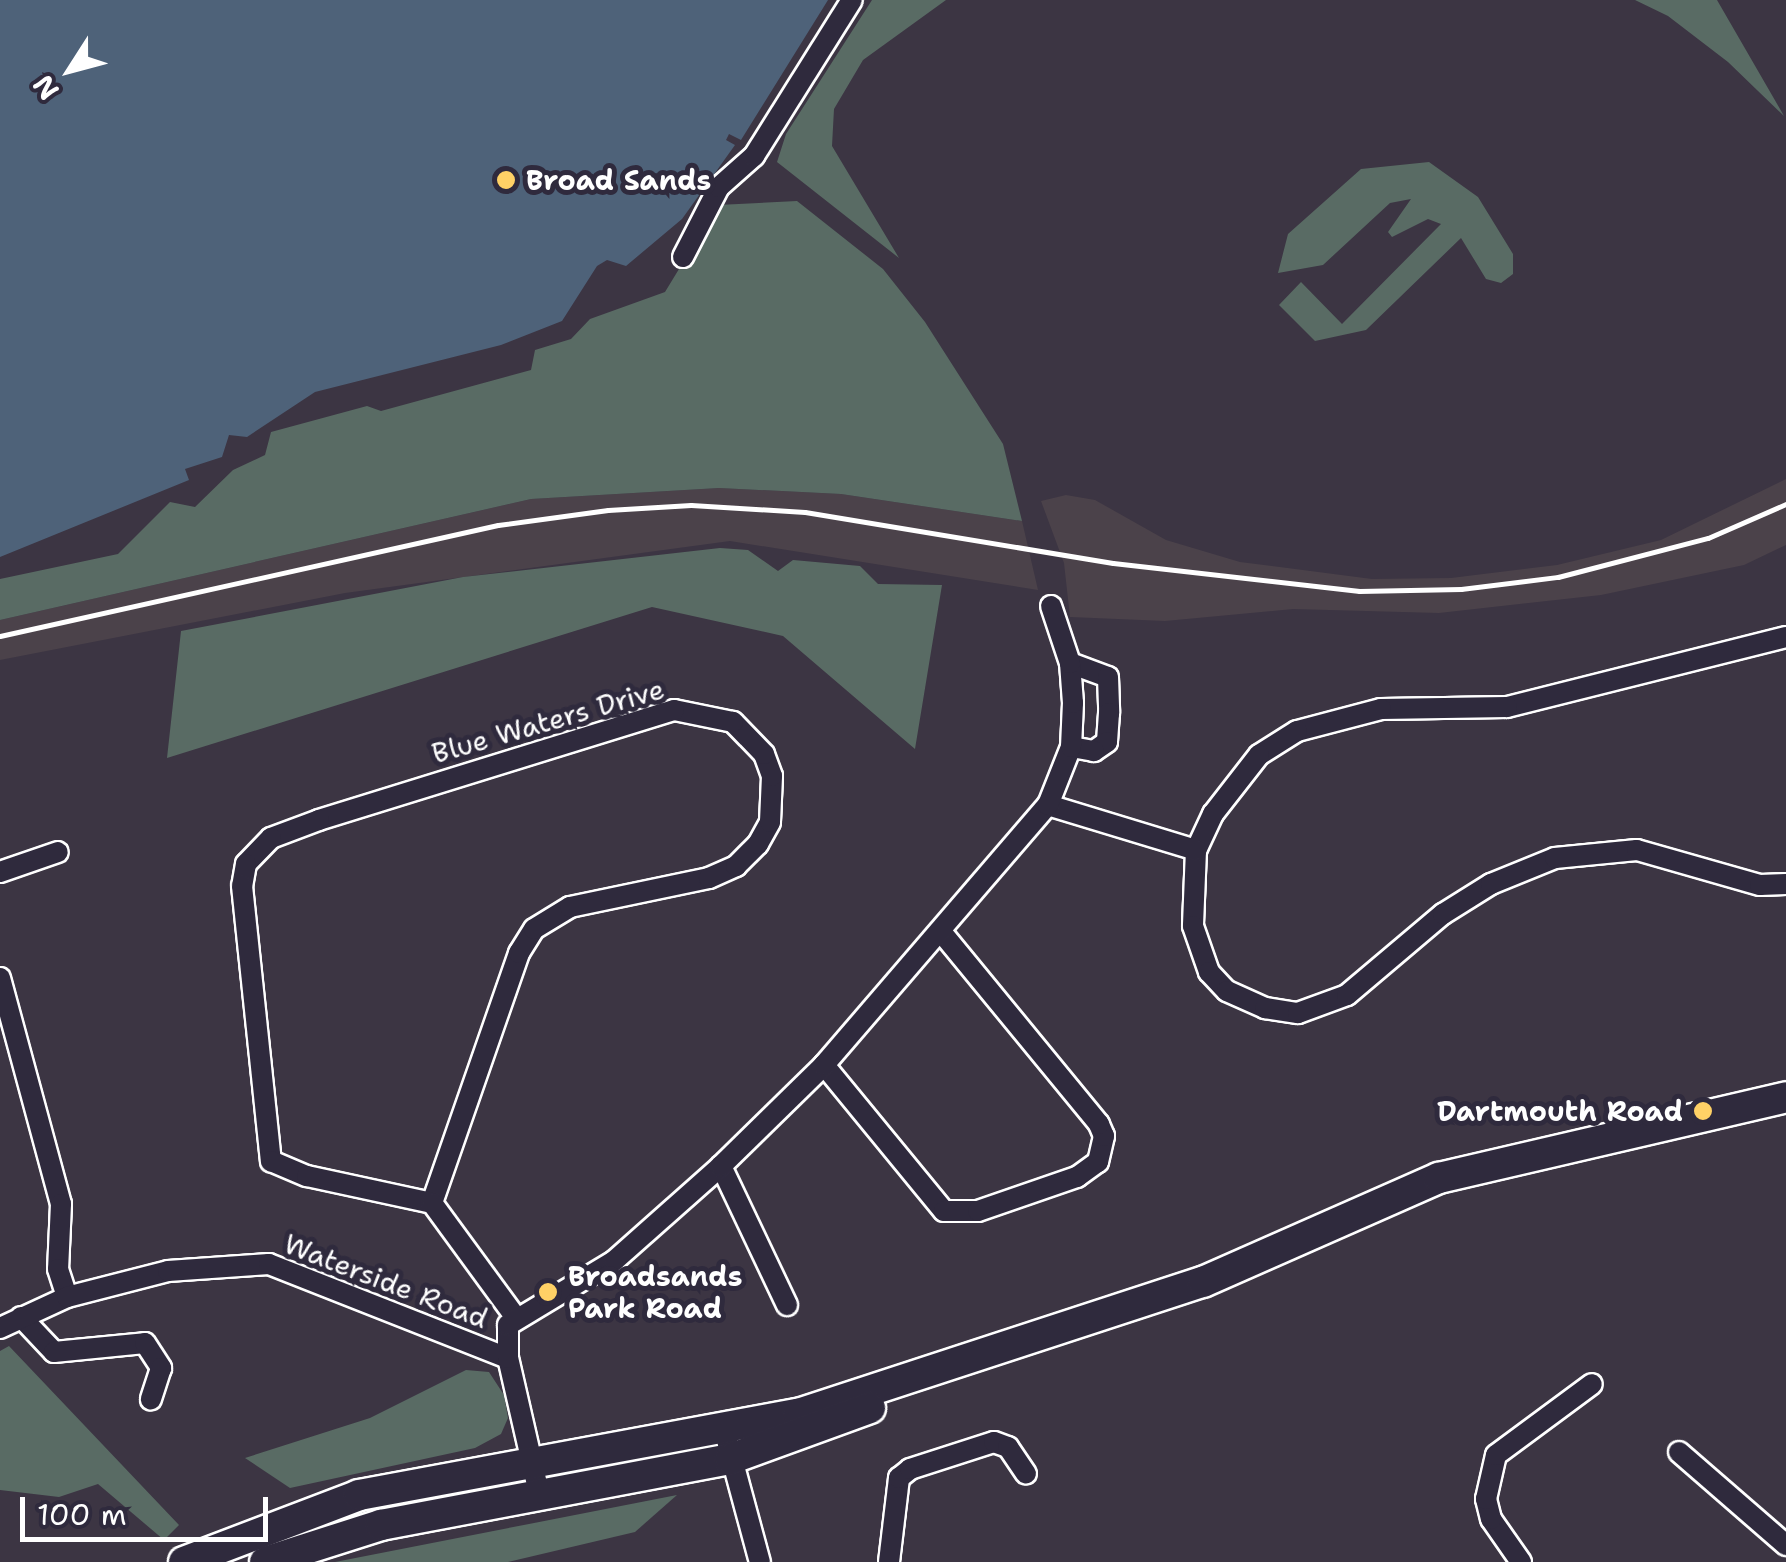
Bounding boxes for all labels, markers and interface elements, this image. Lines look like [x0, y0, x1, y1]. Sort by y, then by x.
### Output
north arrow [20, 20, 120, 120]
text: N [24, 67, 68, 108]
place label: Broad Sands [526, 163, 711, 197]
marker: Broad Sands [495, 169, 517, 191]
street label: Blue Waters Drive [428, 672, 668, 770]
place label: Dartmouth Road [1437, 1094, 1683, 1128]
marker: Dartmouth Road [1692, 1100, 1714, 1122]
street label: Waterside Road [279, 1227, 493, 1335]
place label: Broadsands Park Road [568, 1259, 742, 1325]
marker: Broadsands Park Road [537, 1281, 559, 1303]
scale bar [25, 1477, 272, 1539]
text: 100 m [37, 1494, 127, 1535]

